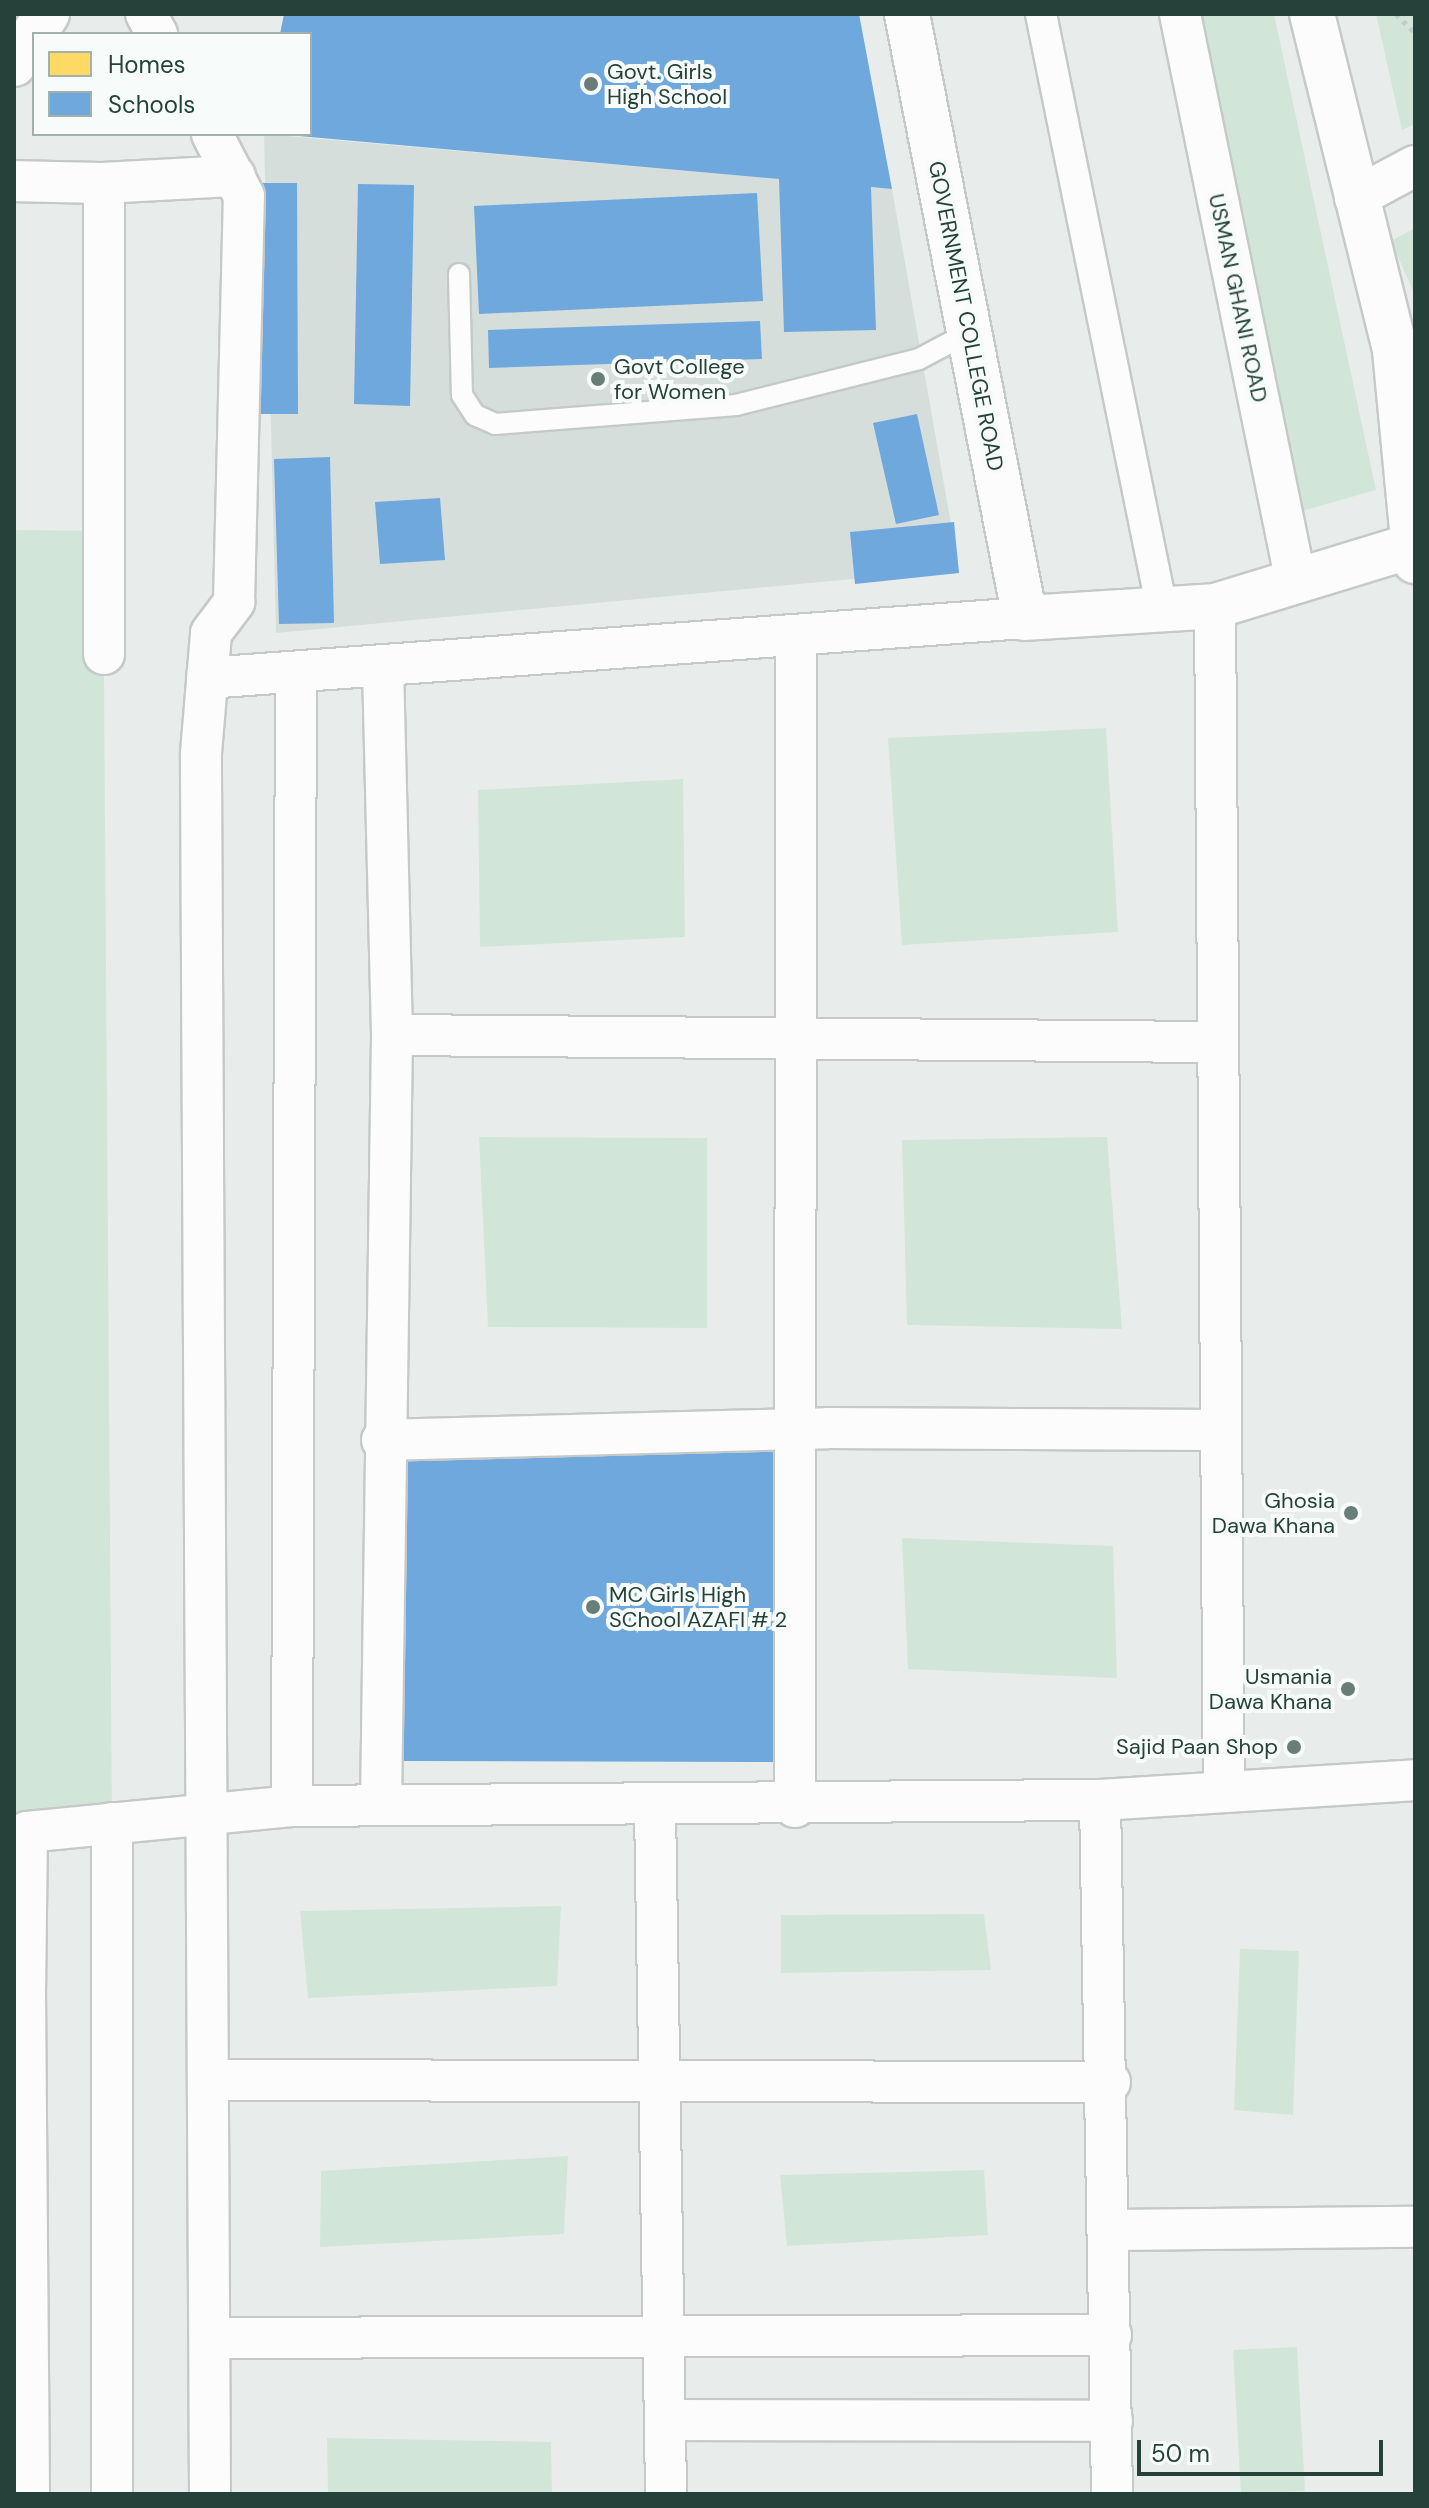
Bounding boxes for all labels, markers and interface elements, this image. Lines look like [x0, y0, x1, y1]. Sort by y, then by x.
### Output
legend [32, 32, 312, 136]
text: Homes [108, 49, 186, 80]
place label: Govt. Girls High School [607, 58, 727, 110]
marker: Govt. Girls High School [582, 75, 600, 93]
text: Schools [108, 89, 195, 120]
street label: GOVERNMENT COLLEGE ROAD [923, 159, 1009, 473]
street label: USMAN GHANI ROAD [1203, 191, 1273, 405]
place label: Govt College for Women [614, 353, 745, 404]
marker: Govt College for Women [589, 370, 607, 388]
place label: Ghosia Dawa Khana [1212, 1487, 1335, 1538]
marker: Ghosia Dawa Khana [1342, 1504, 1360, 1522]
place label: MC Girls High SChool AZAFI # 2 [609, 1581, 787, 1632]
marker: MC Girls High SChool AZAFI # 2 [584, 1598, 602, 1616]
place label: Usmania Dawa Khana [1209, 1663, 1332, 1714]
marker: Usmania Dawa Khana [1339, 1680, 1357, 1698]
place label: Sajid Paan Shop [1116, 1734, 1278, 1760]
marker: Sajid Paan Shop [1285, 1738, 1303, 1756]
scale bar [1141, 2424, 1387, 2474]
text: 50 m [1151, 2438, 1210, 2469]

